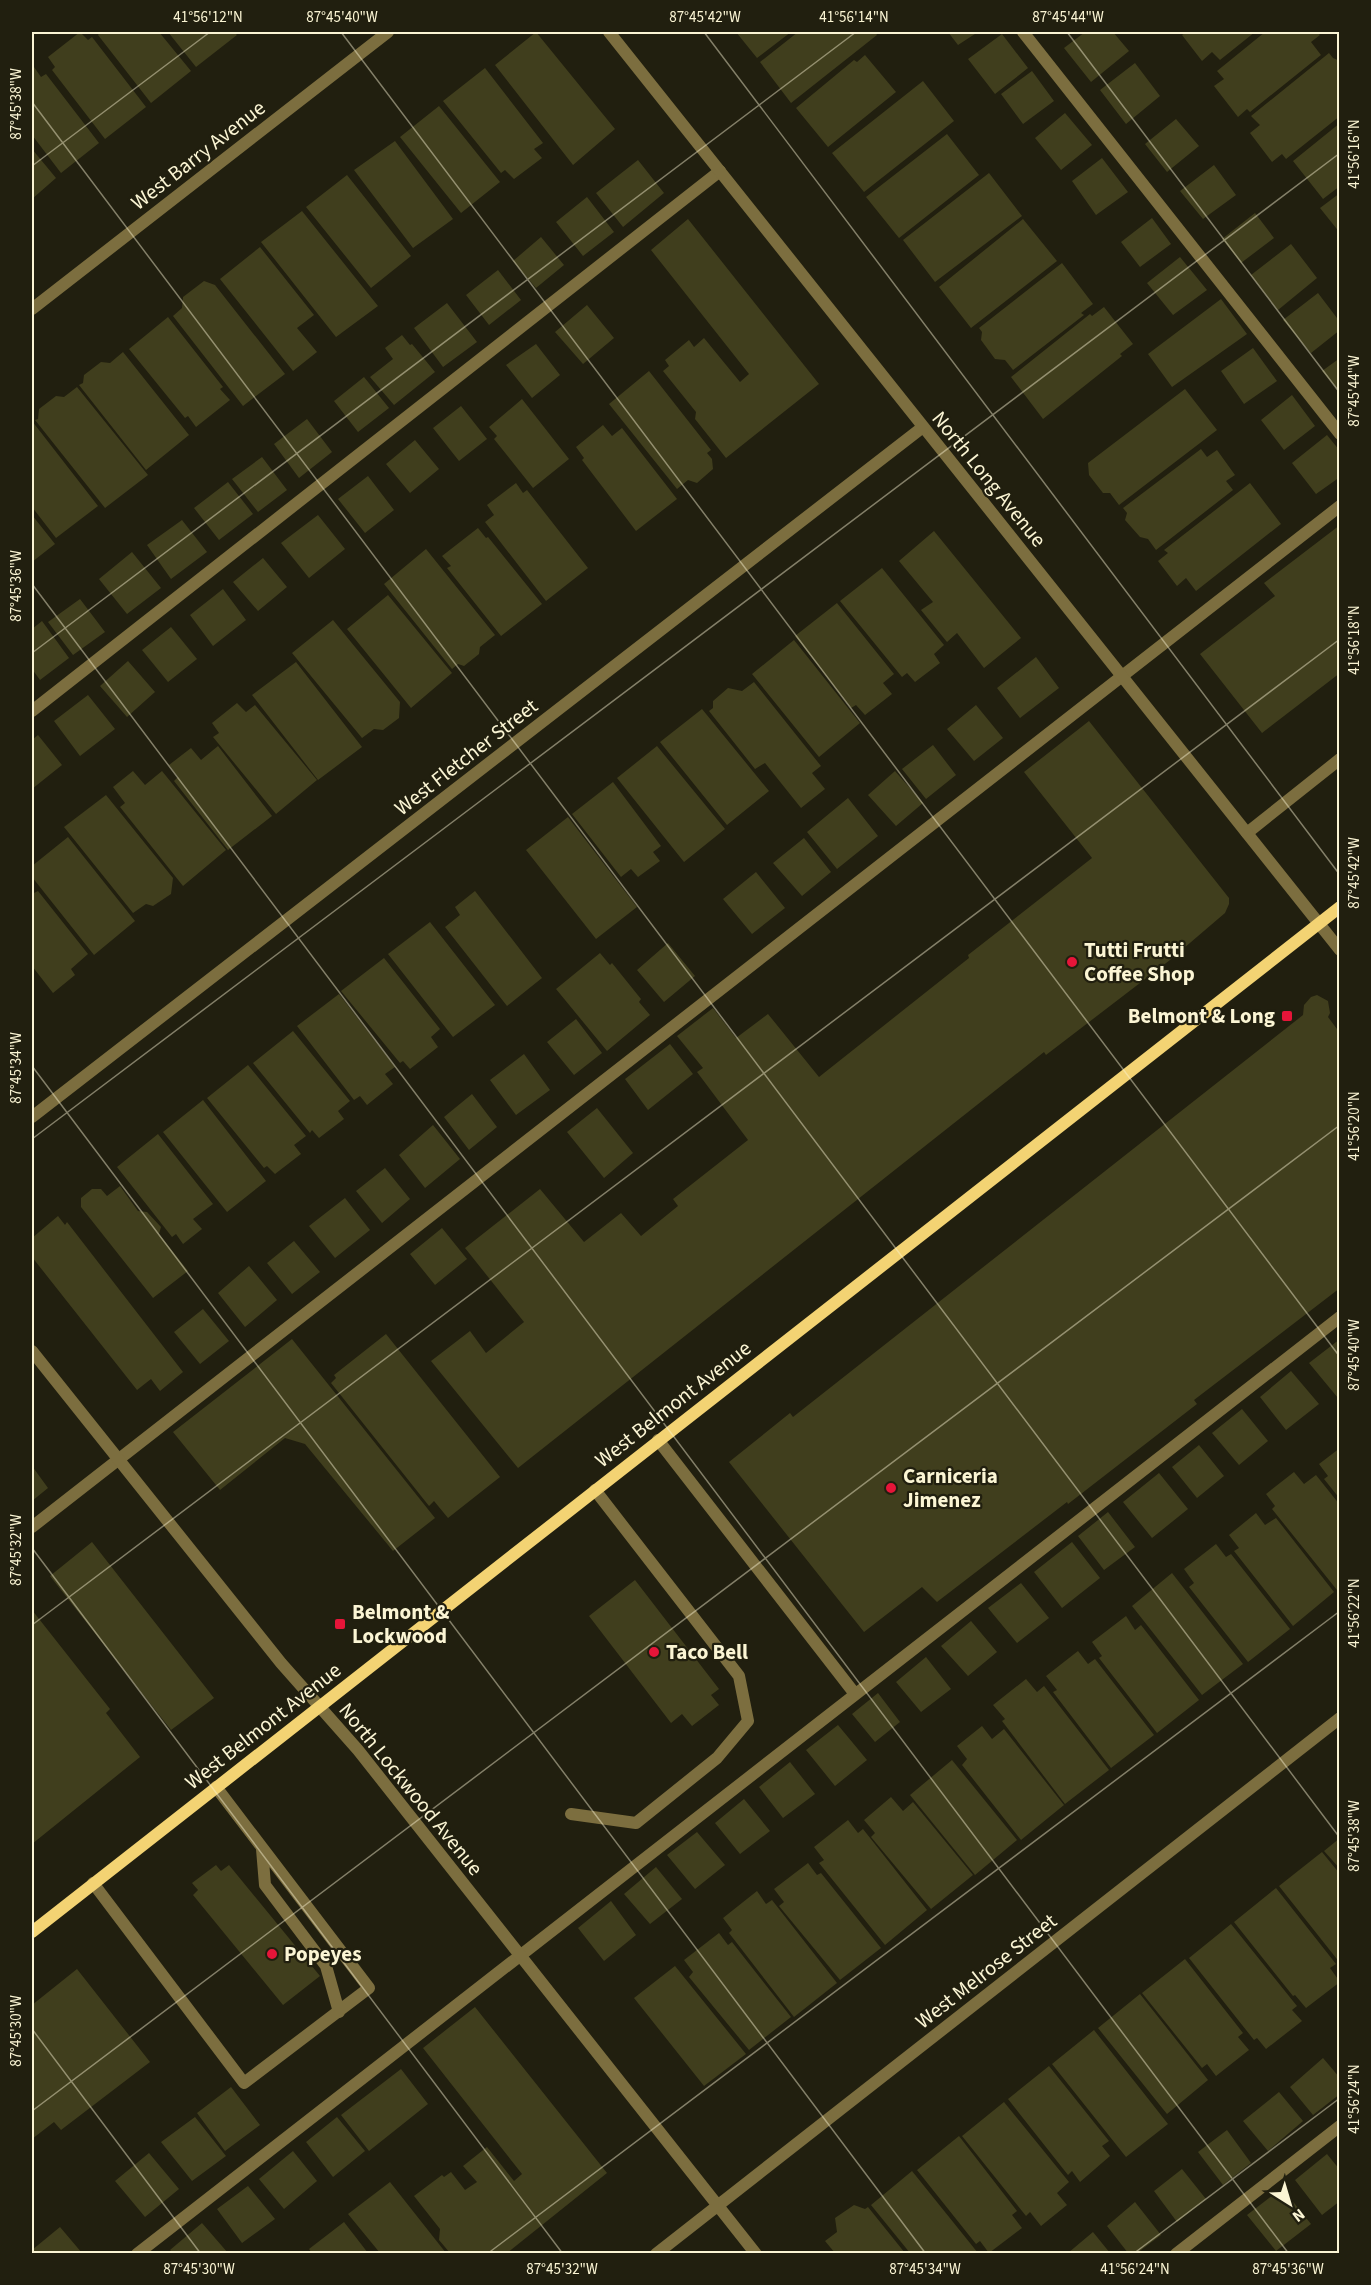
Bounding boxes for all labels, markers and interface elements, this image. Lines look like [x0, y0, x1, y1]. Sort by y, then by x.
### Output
text: 41°56'12"N [173, 7, 243, 28]
text: 87°45'40"W [306, 7, 378, 28]
text: 87°45'42"W [669, 7, 741, 28]
text: 41°56'14"N [819, 7, 889, 28]
text: 87°45'44"W [1032, 7, 1104, 28]
text: 87°45'38"W [6, 68, 27, 140]
street label: West Barry Avenue [124, 93, 272, 217]
text: 41°56'16"N [1344, 119, 1365, 189]
text: 87°45'44"W [1344, 355, 1365, 427]
street label: North Long Avenue [925, 405, 1053, 553]
text: 87°45'36"W [6, 550, 27, 622]
text: 41°56'18"N [1344, 605, 1365, 675]
street label: West Fletcher Street [388, 691, 544, 823]
text: 87°45'42"W [1344, 837, 1365, 909]
place label: Tutti Frutti Coffee Shop [1084, 935, 1195, 989]
marker: Tutti Frutti Coffee Shop [1065, 955, 1079, 969]
place label: Belmont & Long [1128, 1001, 1275, 1031]
marker: Belmont & Long [1280, 1009, 1294, 1023]
text: 87°45'34"W [6, 1032, 27, 1104]
text: 41°56'20"N [1344, 1091, 1365, 1161]
text: 87°45'40"W [1344, 1319, 1365, 1391]
street label: West Belmont Avenue [589, 1333, 757, 1475]
place label: Carniceria Jimenez [903, 1461, 998, 1515]
marker: Carniceria Jimenez [884, 1481, 898, 1495]
text: 87°45'32"W [6, 1514, 27, 1586]
text: 41°56'22"N [1344, 1578, 1365, 1648]
place label: Belmont & Lockwood [352, 1597, 450, 1651]
marker: Belmont & Lockwood [333, 1617, 347, 1631]
place label: Taco Bell [666, 1637, 748, 1667]
marker: Taco Bell [647, 1645, 661, 1659]
street label: West Belmont Avenue [179, 1655, 347, 1797]
street label: North Lockwood Avenue [332, 1696, 490, 1882]
text: 87°45'38"W [1344, 1800, 1365, 1872]
street label: West Melrose Street [909, 1906, 1063, 2036]
place label: Popeyes [284, 1939, 361, 1969]
marker: Popeyes [265, 1947, 279, 1961]
text: 87°45'30"W [6, 1995, 27, 2067]
text: 41°56'24"N [1344, 2064, 1365, 2134]
north arrow [1260, 2174, 1320, 2234]
text: N [1288, 2203, 1309, 2227]
text: 87°45'30"W [163, 2259, 235, 2280]
text: 87°45'32"W [526, 2259, 598, 2280]
text: 87°45'34"W [889, 2259, 961, 2280]
text: 41°56'24"N [1100, 2259, 1170, 2280]
text: 87°45'36"W [1252, 2259, 1324, 2280]

